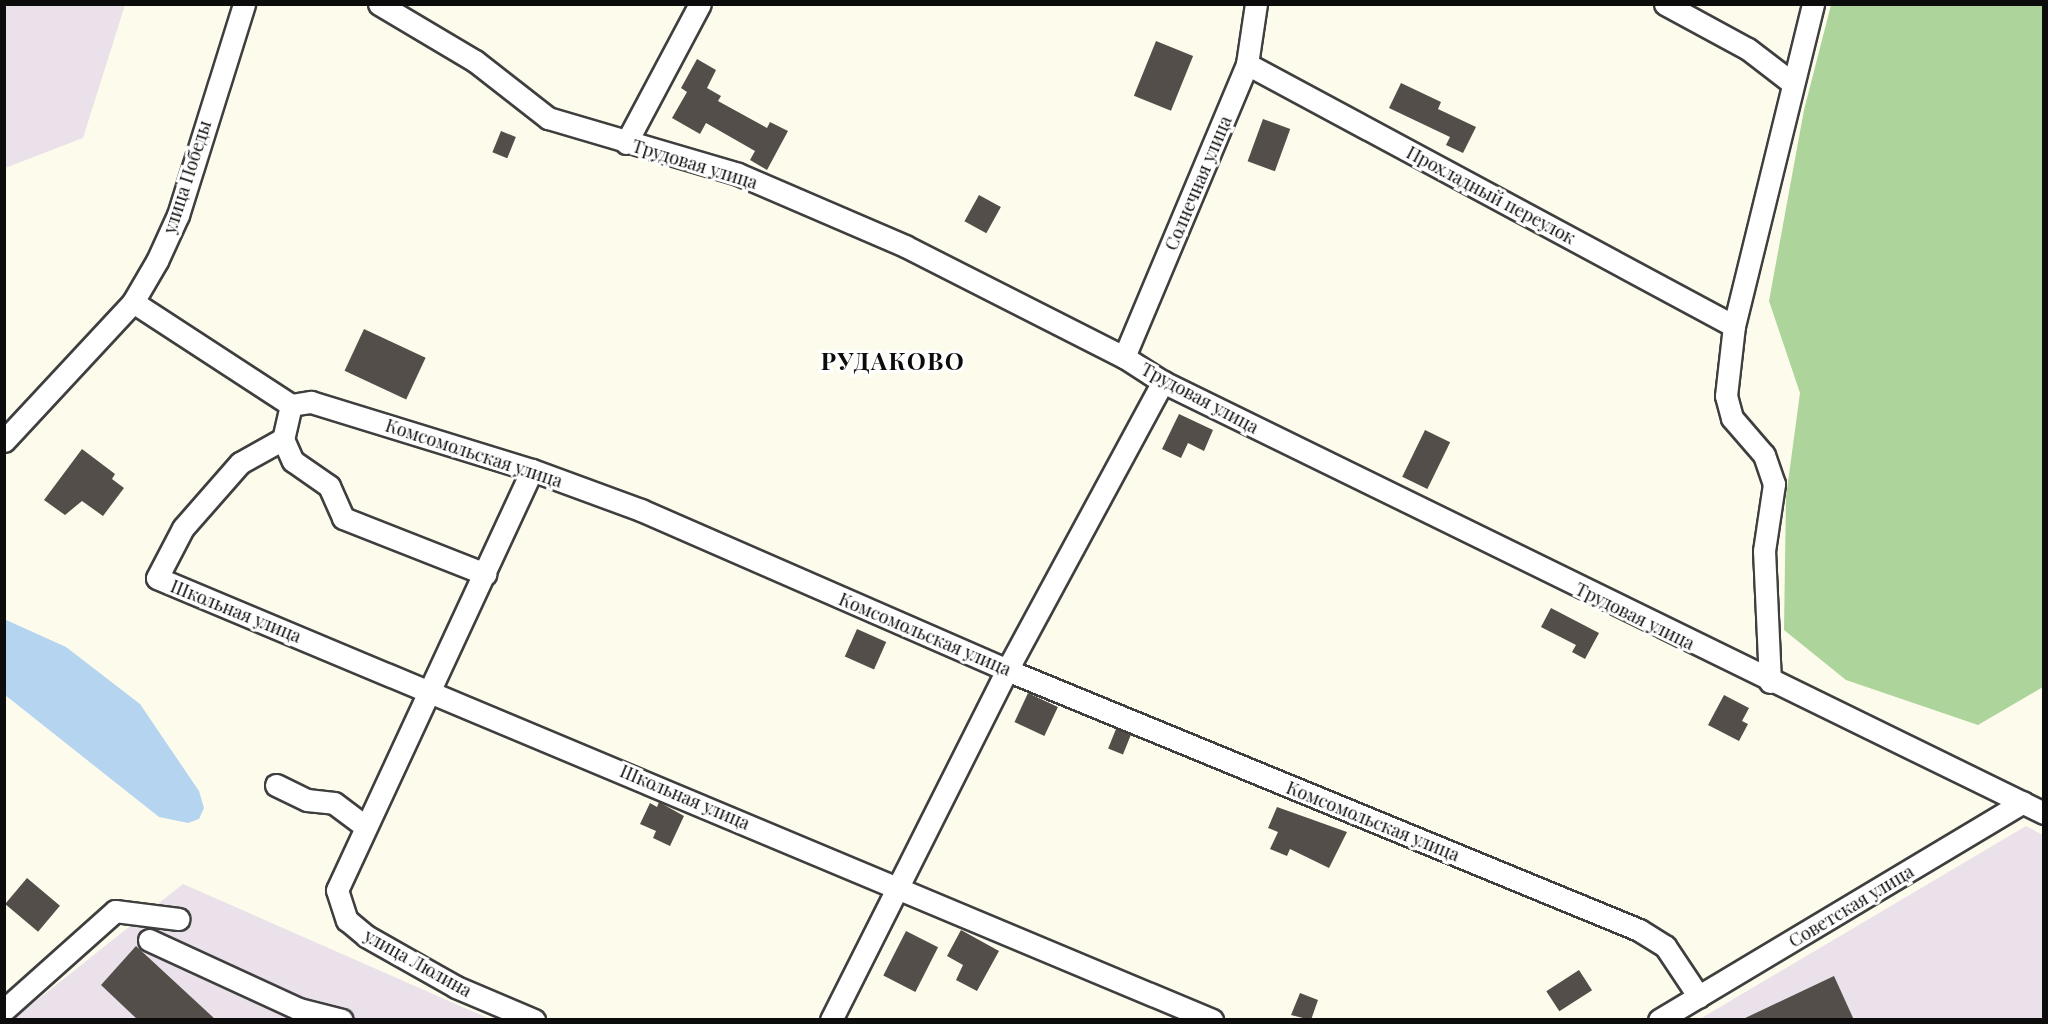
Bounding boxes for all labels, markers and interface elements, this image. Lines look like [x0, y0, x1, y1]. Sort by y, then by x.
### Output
street label: Солнечная улица [1160, 112, 1236, 254]
street label: улица Победы [159, 118, 215, 236]
street label: Трудовая улица [630, 135, 760, 193]
street label: Прохладный переулок [1403, 141, 1579, 249]
district label: РУДАКОВО [821, 347, 965, 375]
street label: Трудовая улица [1138, 358, 1262, 438]
street label: Комсомольская улица [383, 414, 565, 492]
street label: Школьная улица [168, 575, 304, 647]
street label: Трудовая улица [1572, 578, 1698, 654]
street label: Комсомольская улица [836, 588, 1014, 680]
street label: Школьная улица [617, 760, 753, 834]
street label: Комсомольская улица [1283, 776, 1463, 866]
street label: Советская улица [1785, 860, 1917, 952]
street label: улица Люлина [360, 925, 476, 1001]

